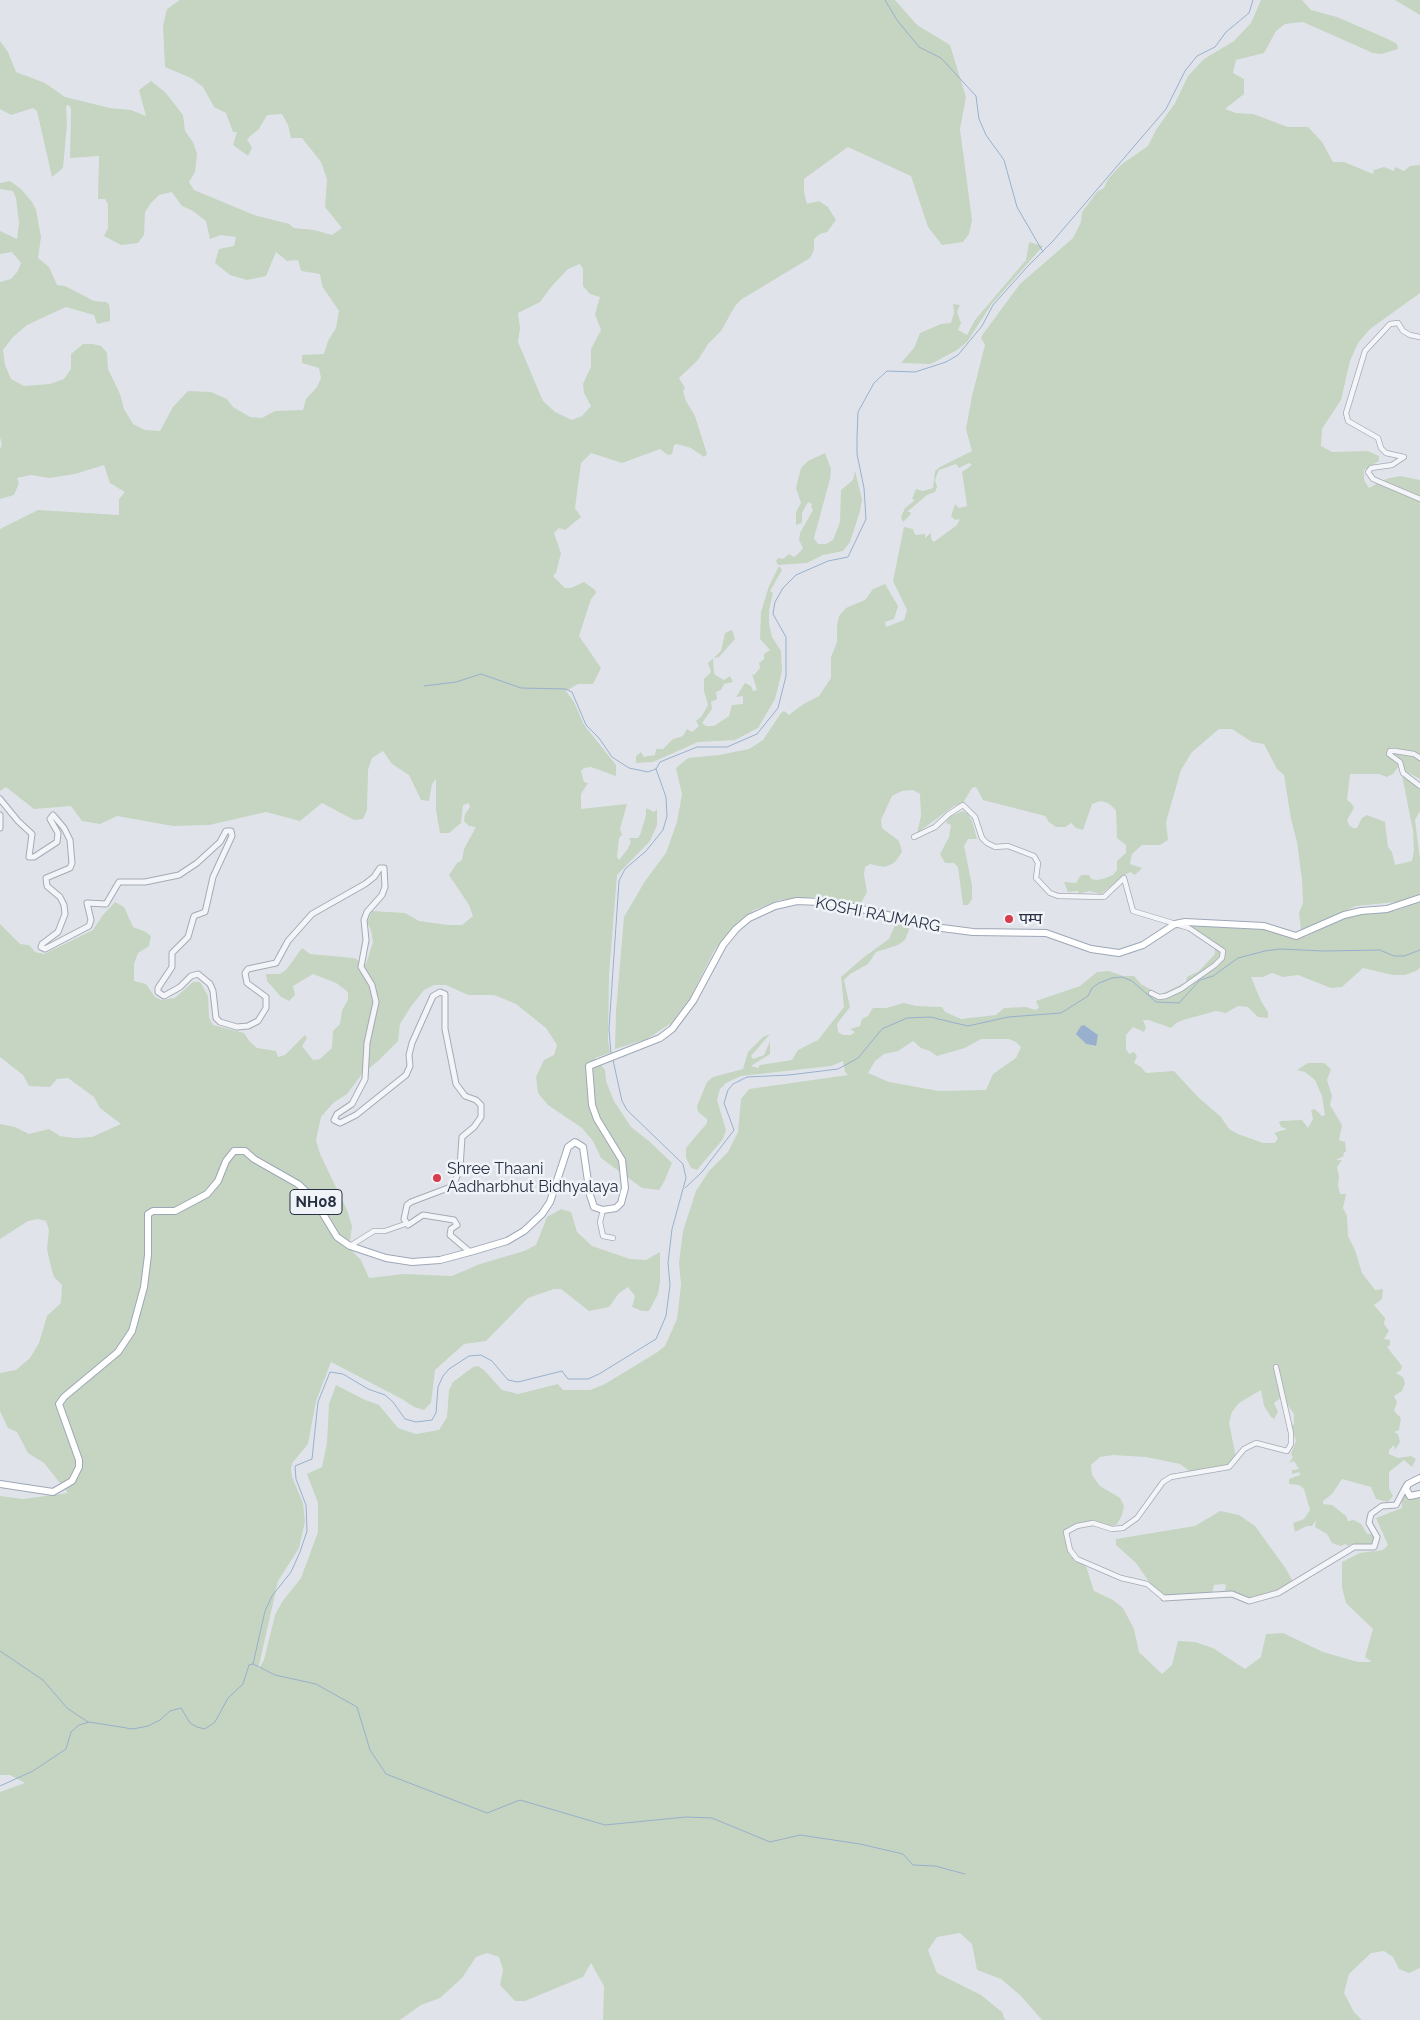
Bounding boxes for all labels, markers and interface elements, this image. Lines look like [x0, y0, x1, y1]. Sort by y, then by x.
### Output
street label: KOSHI RAJMARG [814, 893, 942, 937]
place label: पम्प [1019, 909, 1042, 929]
marker: पम्प [1003, 913, 1015, 925]
place label: Shree Thaani Aadharbhut Bidhyalaya [447, 1159, 619, 1197]
marker: Shree Thaani Aadharbhut Bidhyalaya [431, 1172, 443, 1184]
road number: NH08 [290, 1190, 342, 1214]

